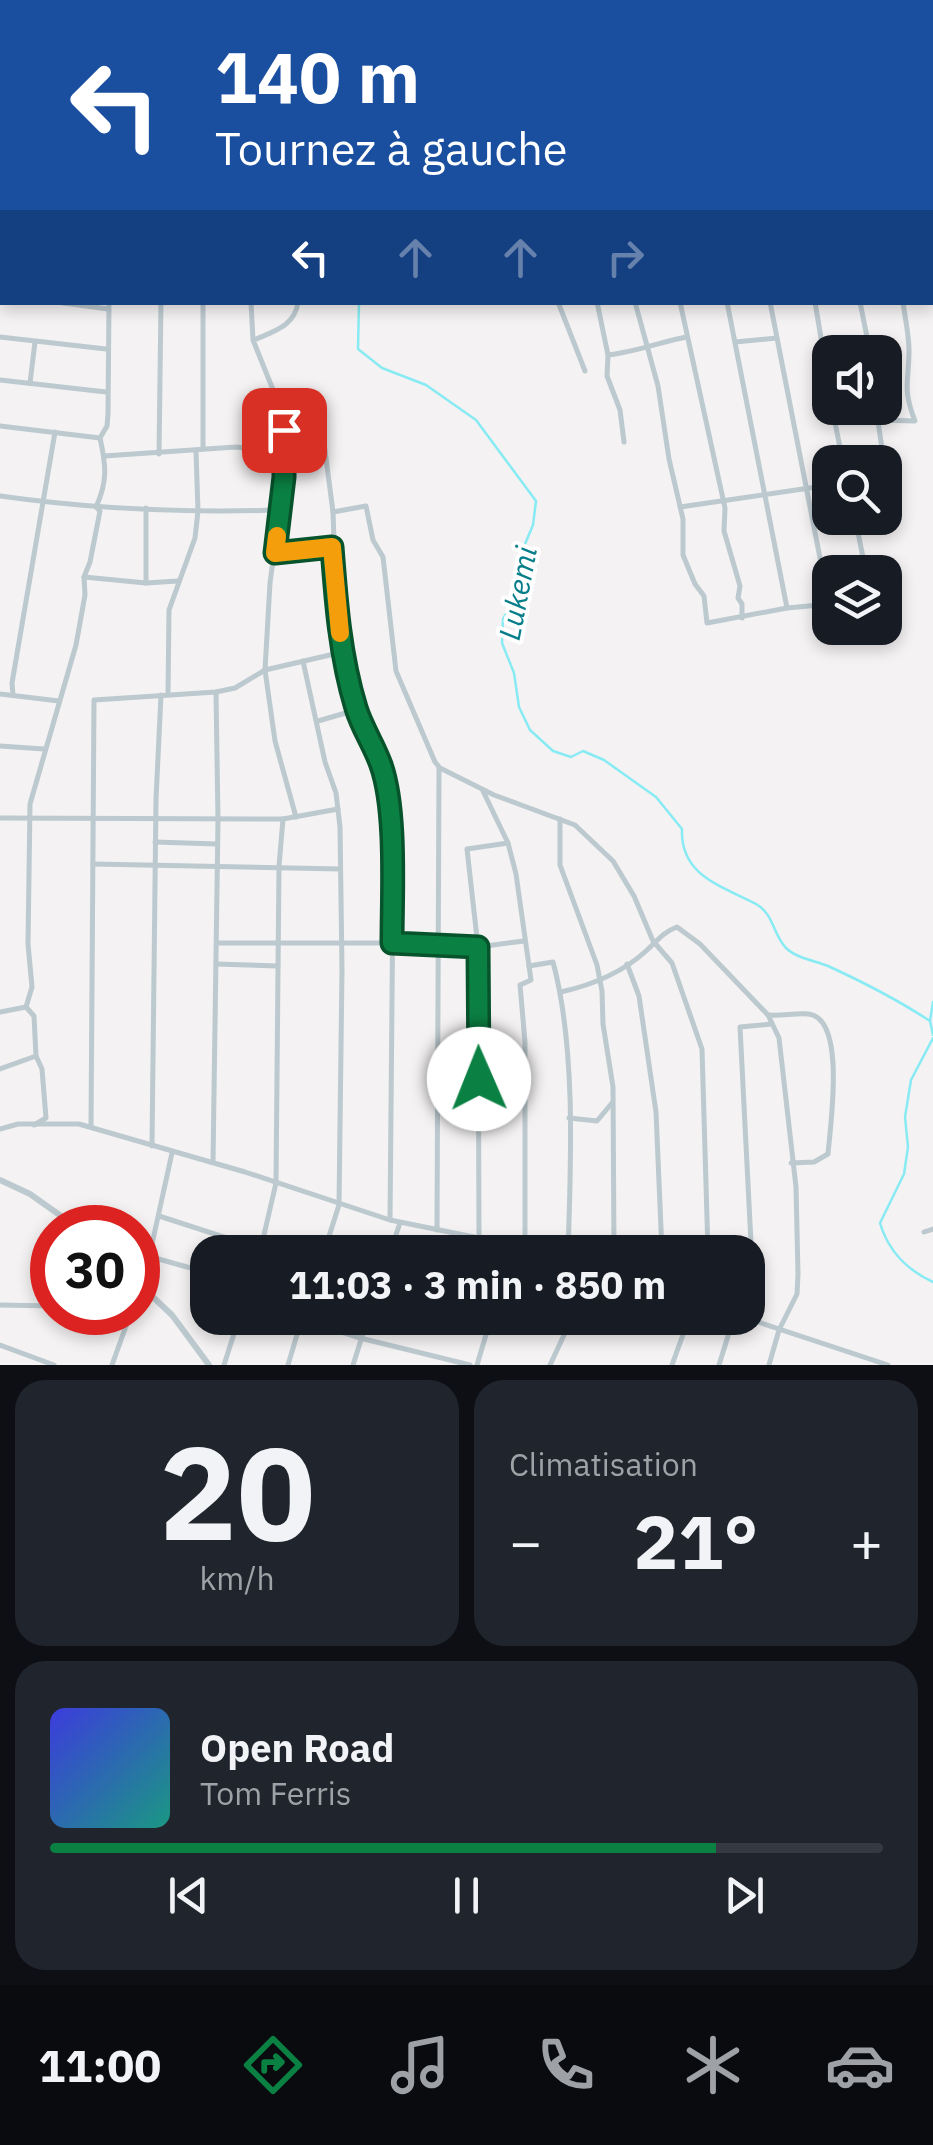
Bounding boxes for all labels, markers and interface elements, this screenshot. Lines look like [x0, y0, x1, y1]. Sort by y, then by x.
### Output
text: 140 m [215, 31, 420, 122]
icon: left [50, 40, 180, 170]
text: Tournez à gauche [215, 119, 567, 177]
icon: left [283, 230, 338, 285]
icon: ahead [388, 230, 443, 285]
icon: ahead [493, 230, 548, 285]
icon: right [598, 230, 653, 285]
map controls [812, 335, 902, 645]
button: sound [812, 335, 902, 425]
pin [242, 388, 327, 473]
icon: arrive [257, 403, 312, 458]
button: search [812, 445, 902, 535]
water label: Lukemi [489, 543, 545, 643]
button: layers [812, 555, 902, 645]
position arrow [427, 1027, 531, 1131]
speed limit sign: 30 [30, 1205, 160, 1335]
text: 11:03 · 3 min · 850 m [289, 1260, 666, 1309]
text: 20 [159, 1407, 315, 1576]
text: Climatisation [509, 1443, 698, 1485]
text: 21° [633, 1492, 759, 1590]
text: − [509, 1506, 542, 1577]
text: + [850, 1506, 883, 1577]
text: km/h [199, 1557, 275, 1599]
text: Open Road [200, 1723, 394, 1772]
text: Tom Ferris [200, 1772, 351, 1814]
icon: previous [161, 1868, 216, 1923]
icon: pause [439, 1868, 494, 1923]
icon: next [717, 1868, 772, 1923]
icon: directions [238, 2030, 308, 2100]
icon: music [385, 2030, 455, 2100]
icon: phone [531, 2030, 601, 2100]
icon: climate [678, 2030, 748, 2100]
icon: car [825, 2030, 895, 2100]
text: 11:00 [38, 2036, 161, 2094]

